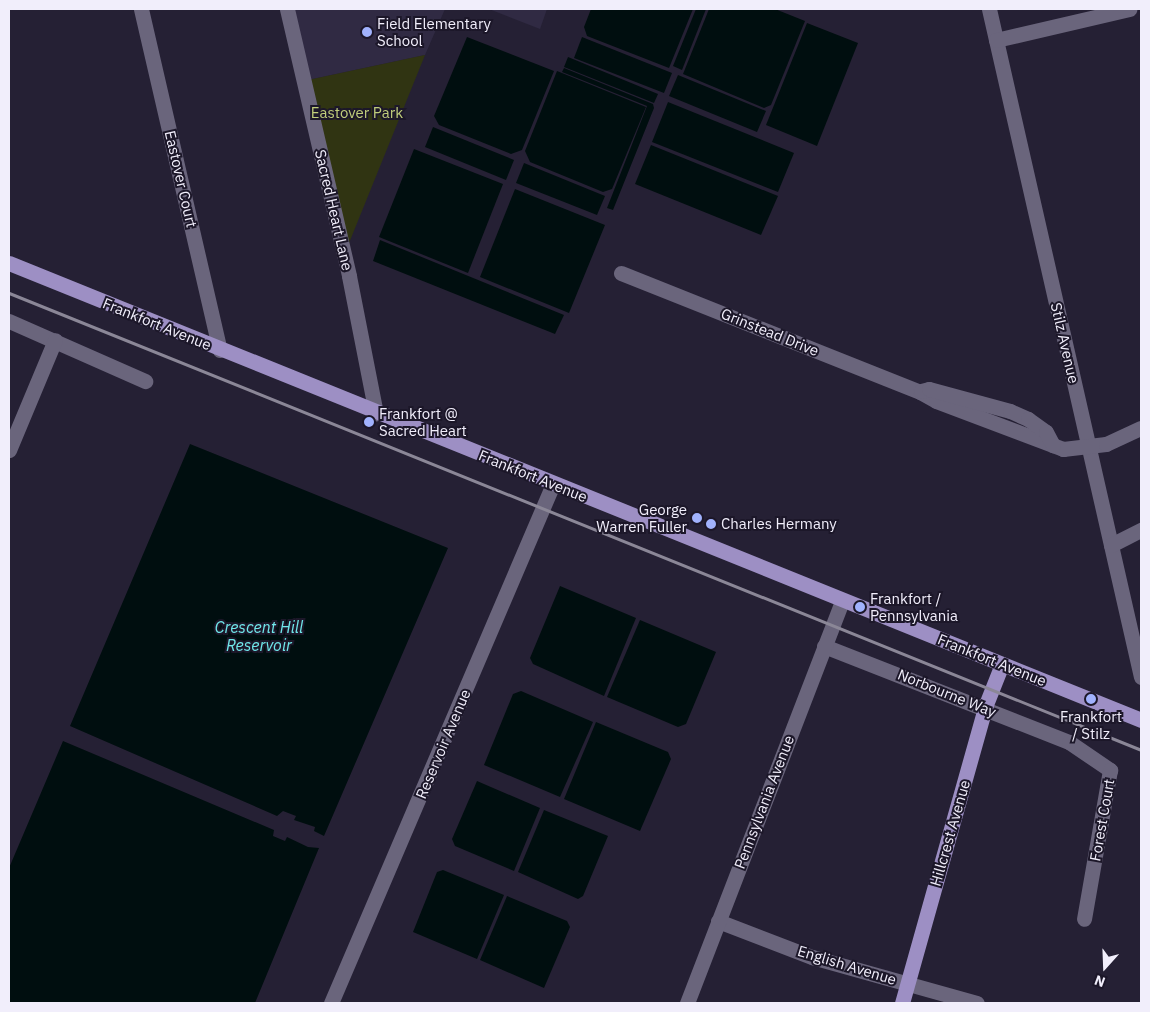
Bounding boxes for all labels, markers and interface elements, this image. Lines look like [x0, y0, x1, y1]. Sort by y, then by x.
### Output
place label: Field Elementary School [377, 14, 491, 49]
marker: Field Elementary School [361, 26, 373, 38]
park label: Eastover Park [311, 104, 403, 122]
street label: Eastover Court [161, 129, 201, 229]
street label: Sacred Heart Lane [311, 148, 357, 272]
street label: Frankfort Avenue [100, 294, 214, 354]
street label: Stilz Avenue [1047, 301, 1083, 385]
street label: Grinstead Drive [718, 304, 822, 360]
place label: Frankfort @ Sacred Heart [379, 404, 467, 439]
marker: Frankfort @ Sacred Heart [363, 416, 375, 428]
street label: Frankfort Avenue [476, 446, 590, 506]
place label: George Warren Fuller [596, 500, 687, 535]
marker: George Warren Fuller [691, 512, 703, 524]
place label: Charles Hermany [721, 515, 837, 533]
marker: Charles Hermany [705, 518, 717, 530]
place label: Frankfort / Pennsylvania [870, 589, 958, 624]
marker: Frankfort / Pennsylvania [854, 601, 866, 613]
water label: Crescent Hill Reservoir [215, 617, 303, 655]
street label: Frankfort Avenue [935, 630, 1049, 690]
street label: Norbourne Way [895, 665, 999, 721]
street label: Reservoir Avenue [412, 686, 474, 802]
marker: Frankfort / Stilz [1085, 693, 1097, 705]
place label: Frankfort / Stilz [1060, 707, 1122, 742]
street label: Pennsylvania Avenue [730, 733, 798, 871]
street label: Forest Court [1086, 777, 1118, 863]
street label: Hillcrest Avenue [926, 778, 974, 888]
street label: English Avenue [795, 941, 899, 989]
north arrow [1080, 942, 1130, 992]
text: N [1092, 971, 1108, 991]

